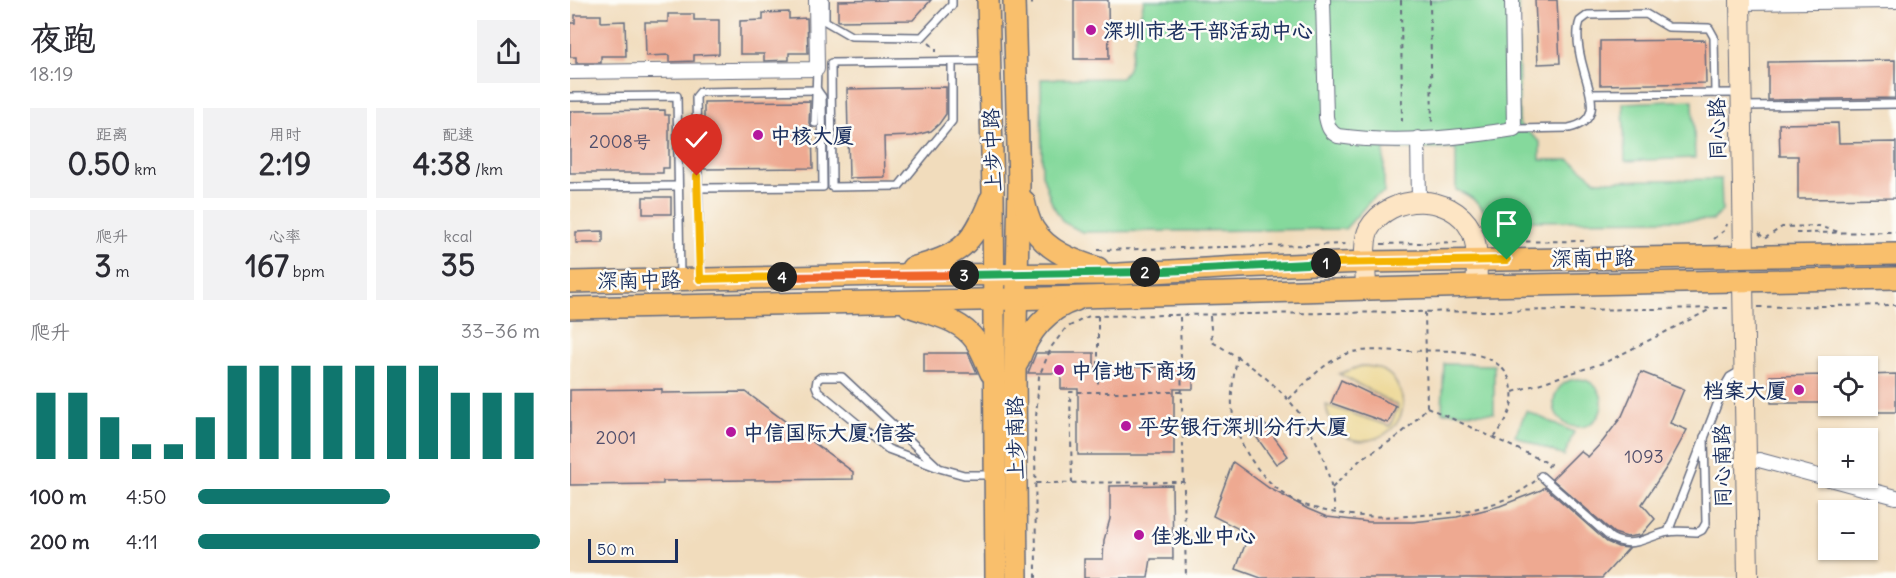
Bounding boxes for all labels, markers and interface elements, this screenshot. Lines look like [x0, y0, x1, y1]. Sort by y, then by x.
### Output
text: 夜跑 [30, 17, 96, 59]
place label: 深圳市老干部活动中心 [1103, 17, 1313, 44]
button: share [477, 20, 540, 83]
marker: 深圳市老干部活动中心 [1084, 23, 1098, 37]
text: 18:19 [30, 61, 73, 86]
street label: 同心路 [1703, 97, 1731, 161]
street label: 上步中路 [977, 108, 1007, 192]
pin [671, 114, 722, 176]
place label: 中核大厦 [770, 122, 854, 149]
icon: check [680, 123, 713, 156]
text: 距离 [96, 124, 128, 144]
text: 用时 [269, 124, 301, 144]
text: 配速 [442, 124, 474, 144]
marker: 中核大厦 [751, 128, 765, 142]
house number: 2008号 [589, 130, 651, 153]
text: 0.50 [68, 145, 130, 183]
text: 2:19 [259, 145, 311, 183]
text: 4:38 [413, 145, 471, 183]
text: km [130, 159, 156, 179]
text: /km [471, 159, 503, 179]
pin [1481, 198, 1532, 260]
icon: arrive [1490, 207, 1523, 240]
text: 爬升 [96, 226, 128, 246]
text: 心率 [269, 226, 301, 246]
text: kcal [444, 226, 472, 246]
street label: 深南中路 [1551, 244, 1635, 272]
text: 35 [441, 246, 475, 284]
text: 3 [95, 247, 112, 285]
text: 167 [245, 247, 289, 285]
pin: 1 [1311, 248, 1341, 278]
text: 1 [1323, 253, 1329, 273]
pin: 2 [1130, 257, 1160, 287]
pin: 3 [949, 260, 979, 290]
text: m [112, 261, 129, 281]
text: bpm [289, 261, 325, 281]
pin: 4 [767, 262, 797, 292]
text: 2 [1141, 262, 1149, 282]
text: 3 [959, 265, 969, 285]
street label: 深南中路 [597, 266, 681, 294]
text: 4 [777, 267, 787, 287]
text: 33–36 m [461, 318, 540, 343]
text: 爬升 [30, 319, 70, 344]
map controls [1818, 356, 1878, 560]
button: locate [1818, 356, 1878, 416]
place label: 中信地下商场 [1071, 357, 1197, 384]
marker: 中信地下商场 [1052, 363, 1066, 377]
place label: 档案大厦 [1703, 377, 1787, 404]
marker: 档案大厦 [1792, 383, 1806, 397]
street label: 上步南路 [1001, 396, 1029, 480]
place label: 平安银行深圳分行大厦 [1138, 413, 1348, 440]
place label: 中信国际大厦·信荟 [743, 419, 916, 446]
marker: 平安银行深圳分行大厦 [1119, 419, 1133, 433]
street label: 同心南路 [1708, 424, 1736, 508]
marker: 中信国际大厦·信荟 [724, 425, 738, 439]
house number: 2001 [596, 426, 636, 449]
button: + [1818, 428, 1878, 488]
house number: 1093 [1624, 445, 1664, 468]
text: 100 m [30, 484, 87, 509]
text: 4:50 [126, 484, 167, 509]
button: − [1818, 500, 1878, 560]
place label: 佳兆业中心 [1151, 522, 1256, 549]
marker: 佳兆业中心 [1132, 528, 1146, 542]
text: 200 m [30, 529, 90, 554]
text: 4:11 [126, 529, 158, 554]
scale bar [588, 536, 678, 564]
text: 50 m [597, 539, 635, 559]

